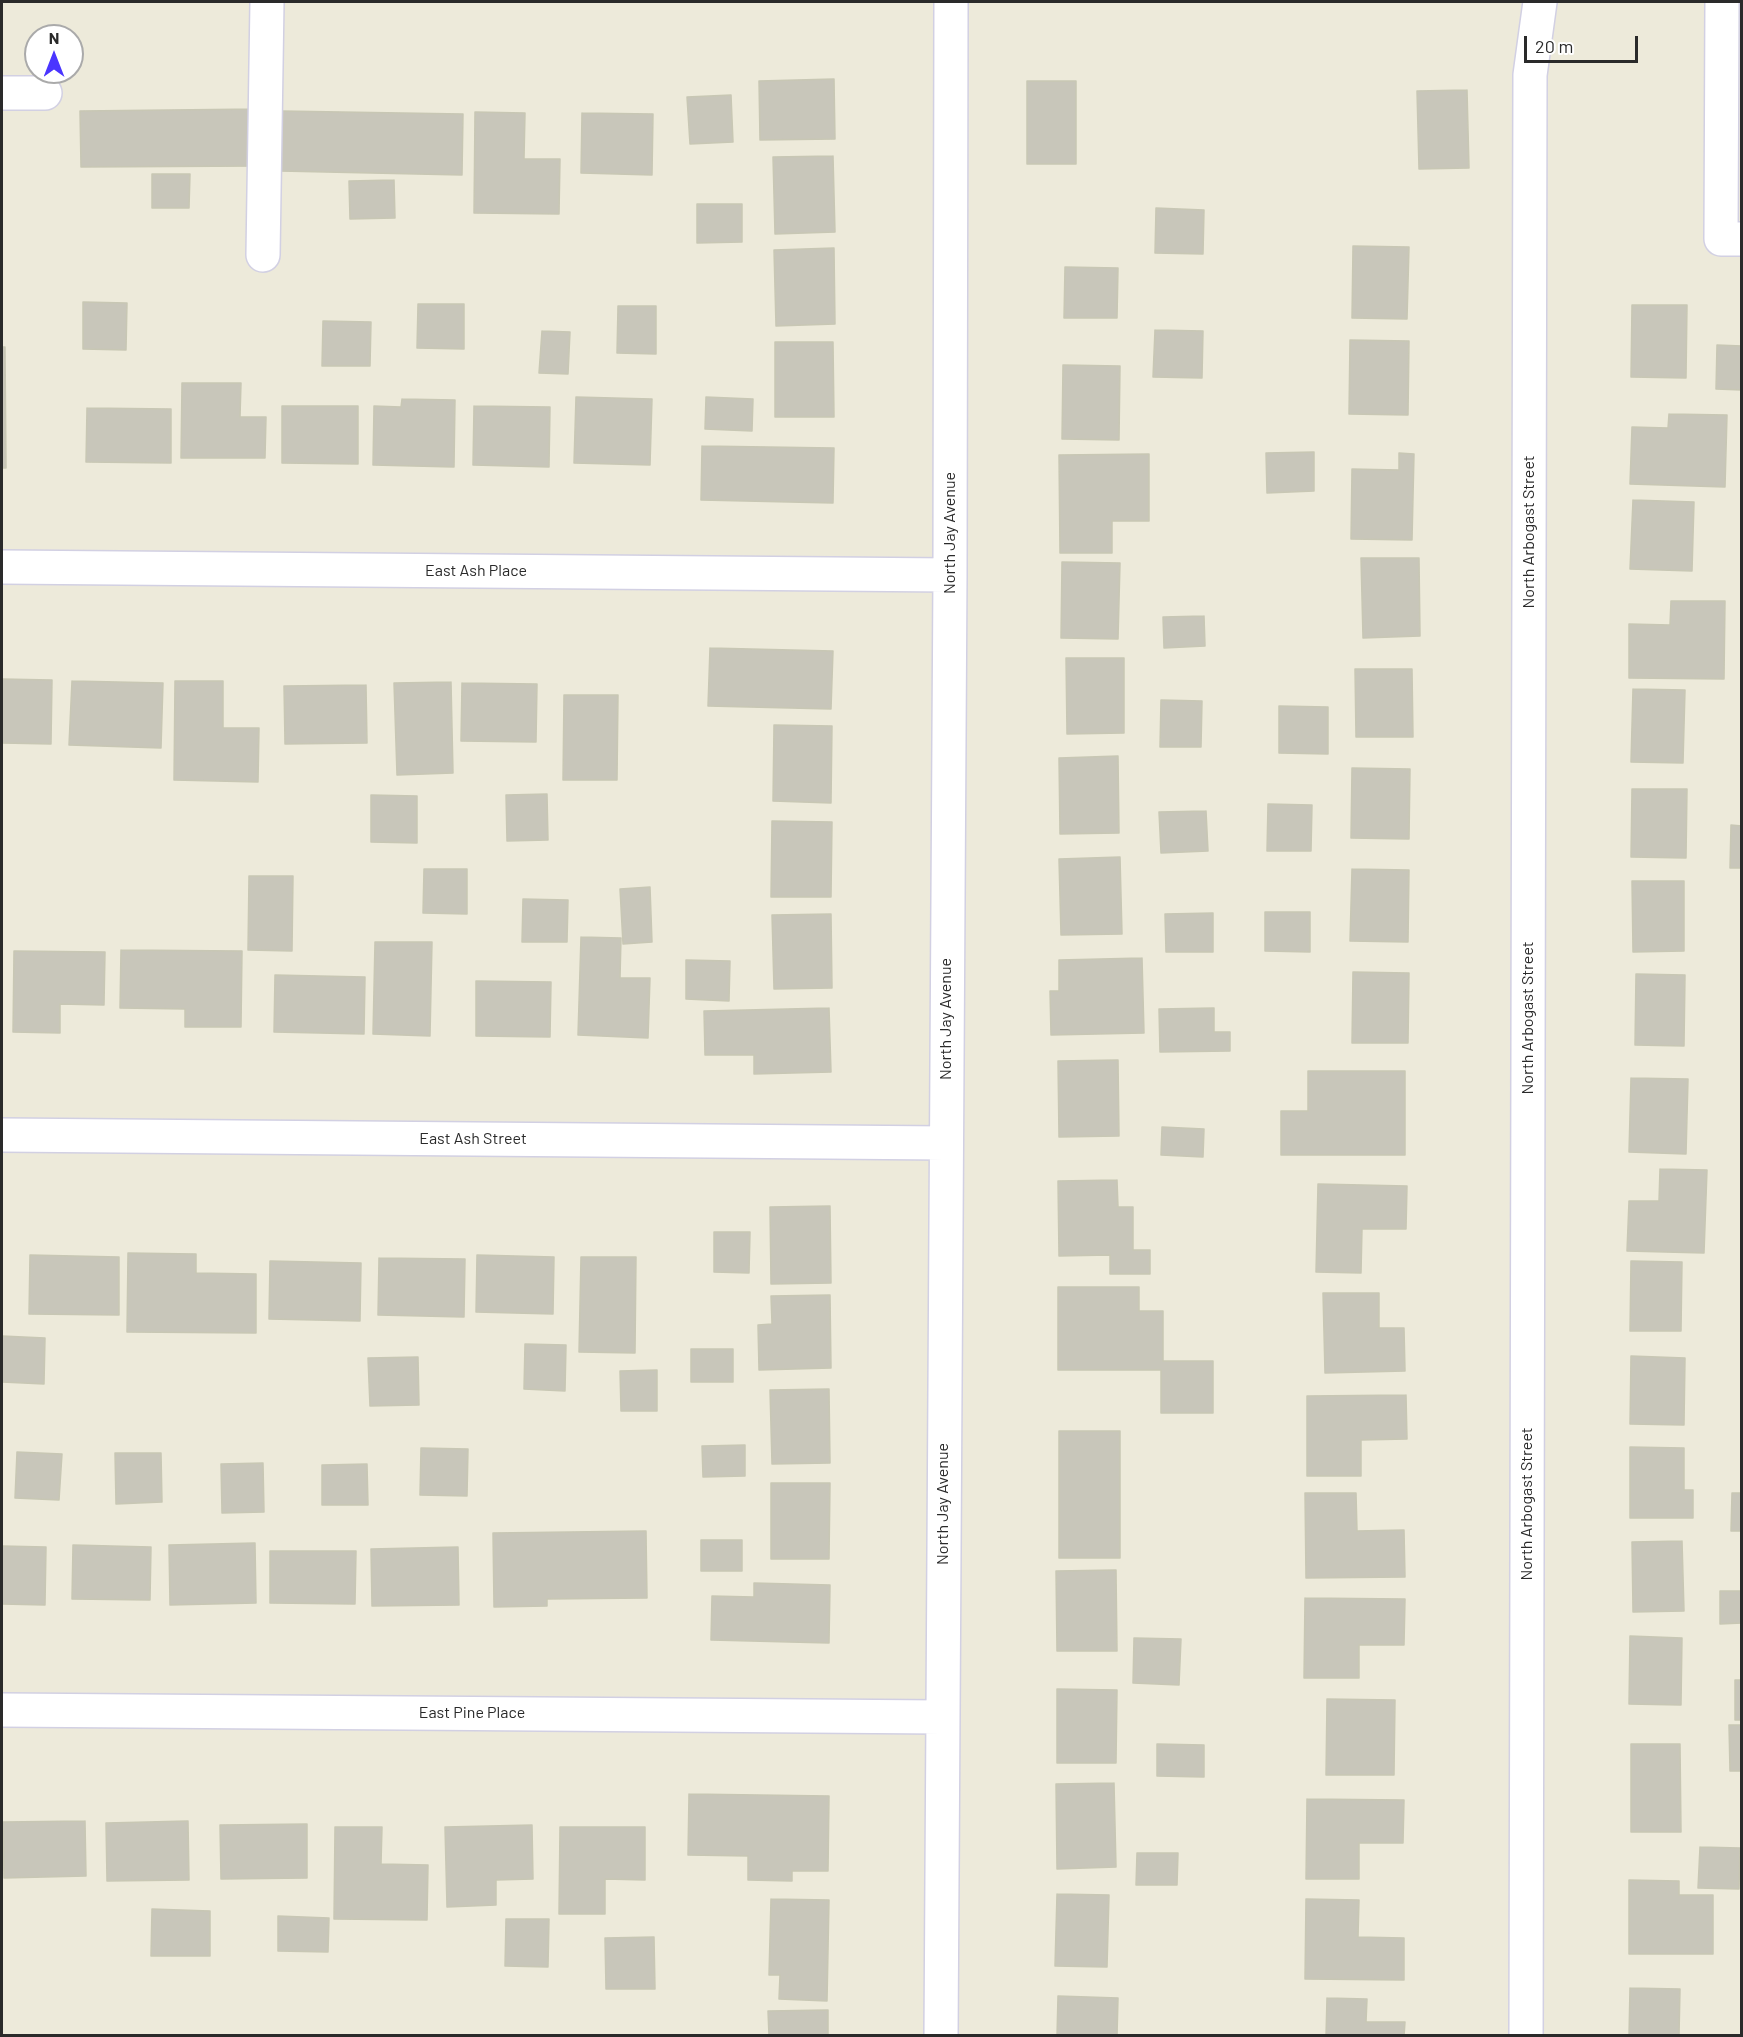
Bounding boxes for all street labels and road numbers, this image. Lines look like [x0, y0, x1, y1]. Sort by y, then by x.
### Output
street label: North Arbogast Street [1519, 455, 1539, 609]
street label: North Jay Avenue [940, 472, 960, 594]
street label: East Ash Place [425, 561, 527, 581]
street label: North Arbogast Street [1518, 941, 1538, 1095]
street label: North Jay Avenue [936, 958, 956, 1080]
street label: East Ash Street [419, 1129, 527, 1149]
street label: North Arbogast Street [1517, 1427, 1537, 1581]
street label: North Jay Avenue [933, 1443, 953, 1565]
street label: East Pine Place [419, 1703, 525, 1723]

